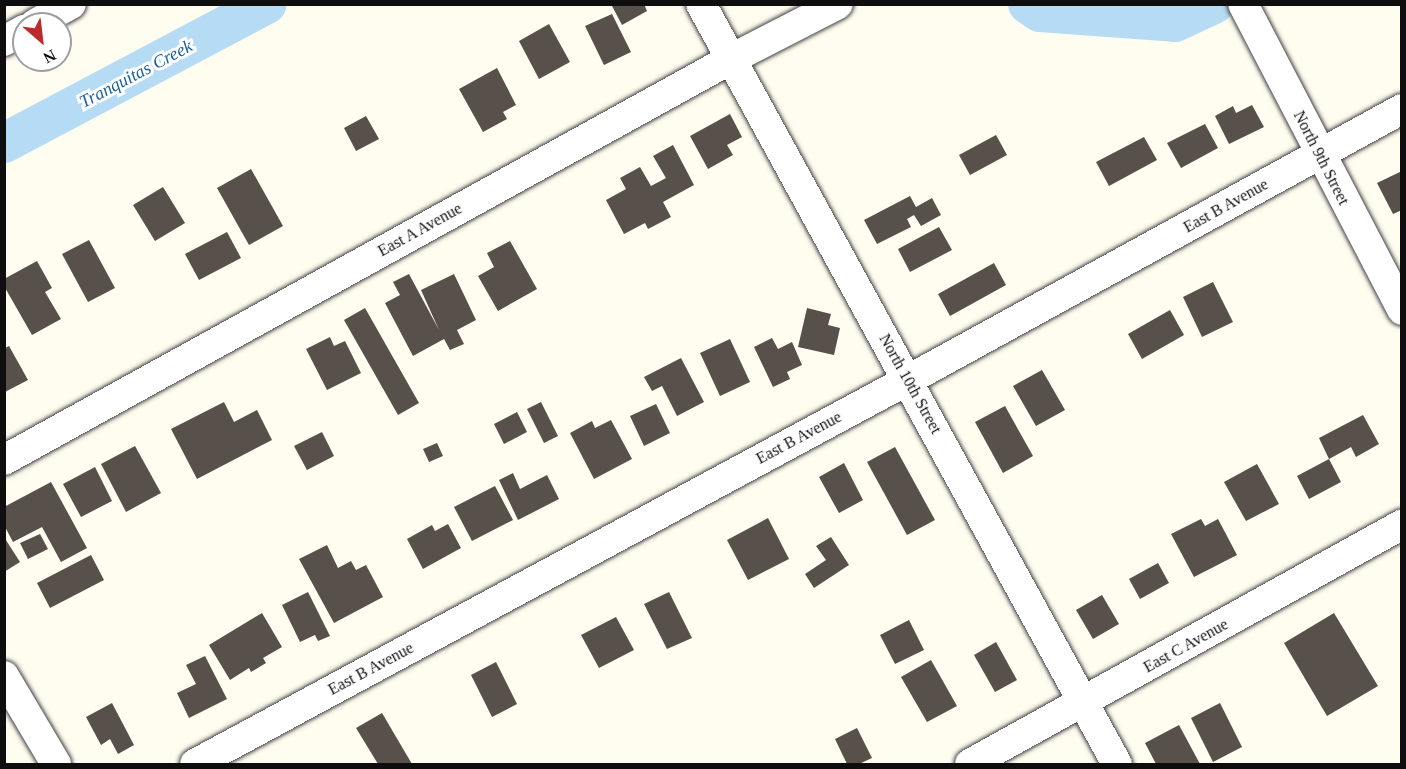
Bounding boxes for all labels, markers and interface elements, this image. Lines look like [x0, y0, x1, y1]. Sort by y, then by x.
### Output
north arrow [12, 12, 72, 72]
water label: Tranquitas Creek [76, 35, 196, 113]
text: N [41, 46, 59, 67]
street label: North 9th Street [1289, 108, 1353, 208]
street label: East B Avenue [1180, 175, 1272, 237]
street label: East A Avenue [374, 198, 466, 262]
street label: North 10th Street [875, 331, 945, 437]
street label: East B Avenue [753, 407, 845, 469]
street label: East C Avenue [1140, 615, 1232, 677]
street label: East B Avenue [325, 638, 417, 700]

